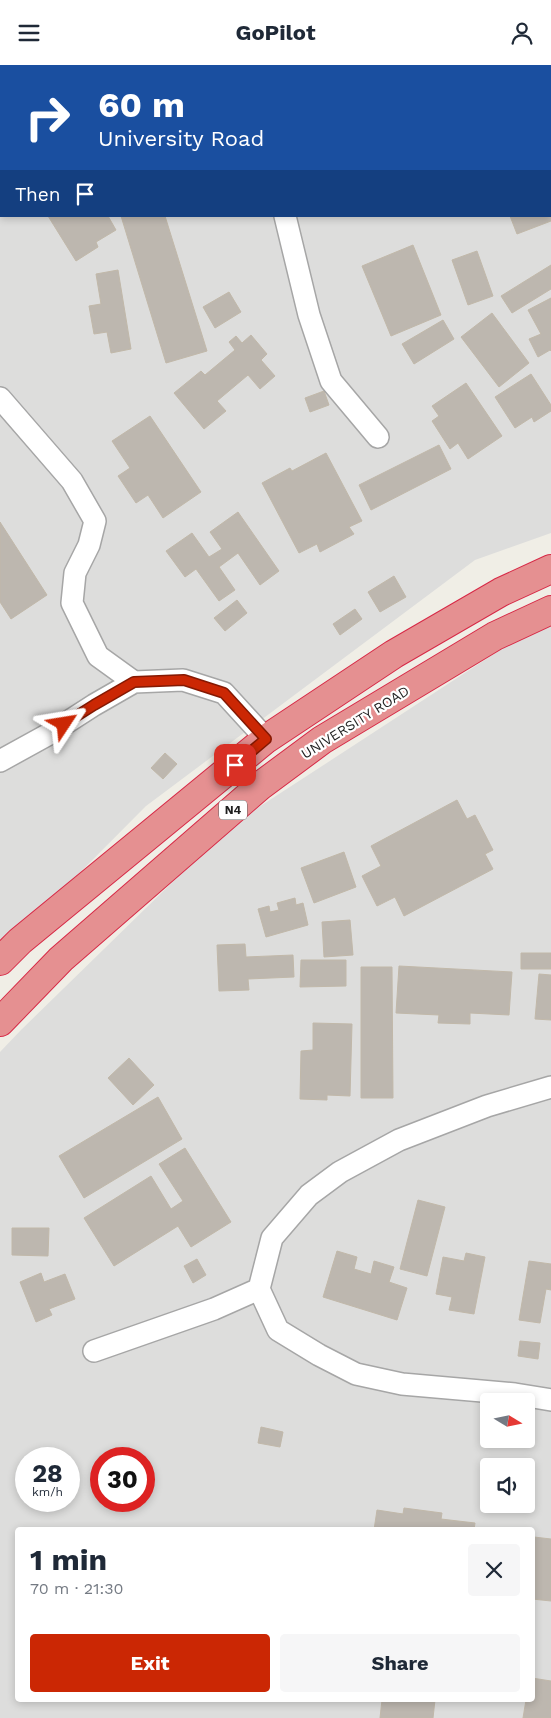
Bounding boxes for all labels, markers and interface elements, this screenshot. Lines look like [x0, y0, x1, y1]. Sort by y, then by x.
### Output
icon: menu [15, 19, 43, 47]
icon: person [508, 19, 536, 47]
text: GoPilot [235, 20, 316, 45]
text: 60 m [98, 84, 185, 126]
icon: right [15, 85, 80, 150]
text: University Road [98, 126, 264, 151]
icon: arrive [71, 180, 99, 208]
text: Then [15, 183, 61, 206]
street label: UNIVERSITY ROAD [298, 682, 412, 762]
position arrow [37, 697, 89, 749]
pin [214, 744, 256, 786]
icon: arrive [221, 751, 249, 779]
road number: N4 [219, 801, 247, 819]
north arrow [480, 1393, 535, 1447]
map controls [480, 1393, 535, 1513]
speed limit sign: 30 [90, 1447, 155, 1512]
button: sound [480, 1458, 535, 1513]
text: 28 [32, 1459, 63, 1488]
text: km/h [32, 1485, 63, 1499]
text: 1 min [30, 1542, 107, 1577]
button: close [468, 1544, 520, 1596]
text: 70 m · 21:30 [30, 1579, 123, 1598]
button: Exit [30, 1634, 270, 1692]
button: Share [280, 1634, 520, 1692]

